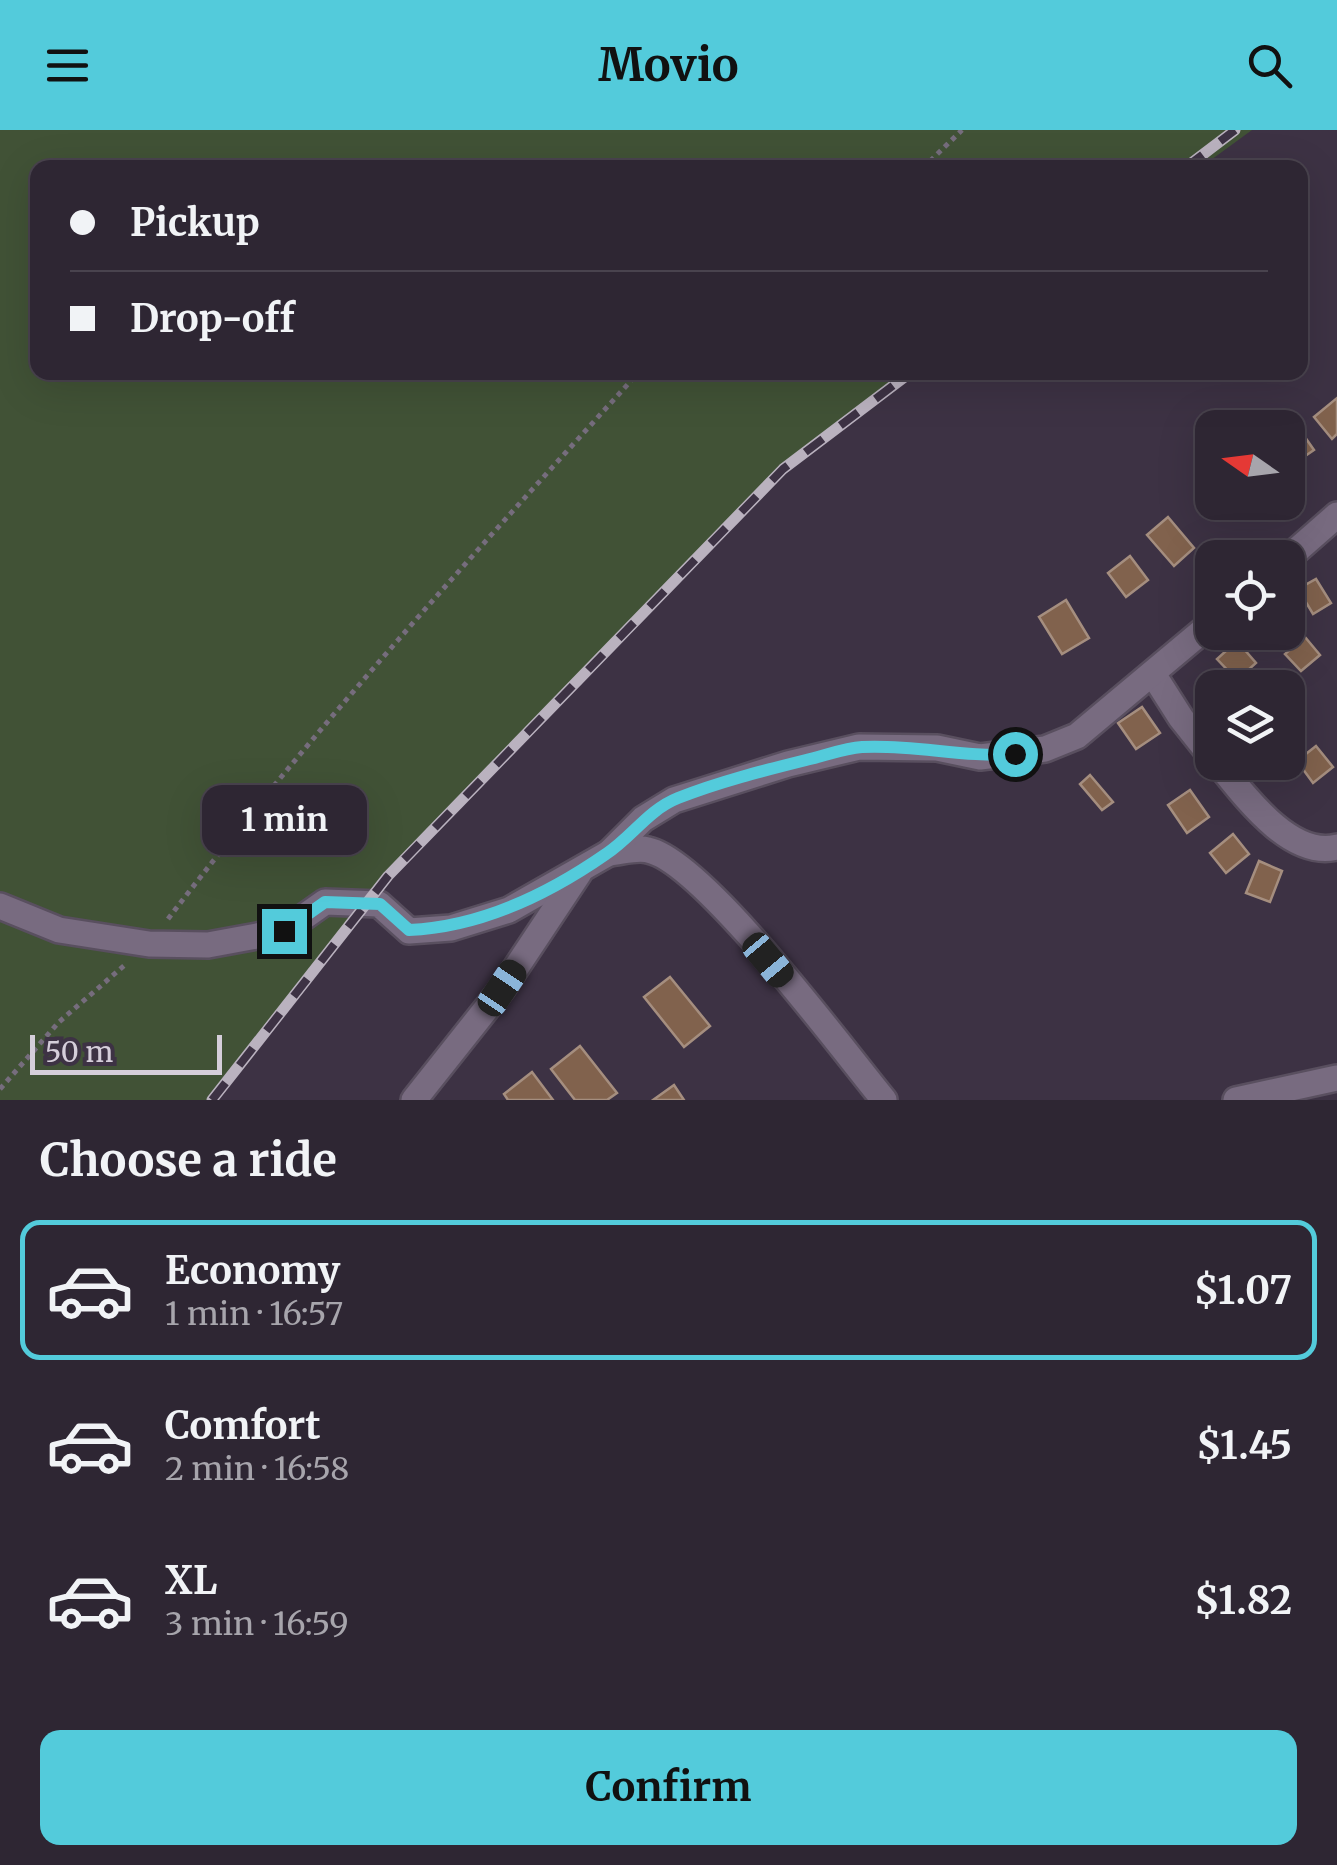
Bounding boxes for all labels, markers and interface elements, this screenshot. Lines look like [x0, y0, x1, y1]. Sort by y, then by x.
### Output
text: Movio [598, 37, 739, 93]
icon: menu [40, 38, 95, 93]
icon: search [1242, 38, 1297, 93]
text: Pickup [130, 199, 260, 246]
text: Drop-off [130, 295, 295, 342]
north arrow [1195, 410, 1305, 520]
map controls [1195, 410, 1305, 780]
button: locate [1195, 540, 1305, 650]
button: layers [1195, 670, 1305, 780]
route start [993, 732, 1038, 777]
callout: 1 min [202, 786, 366, 856]
text: 1 min [241, 800, 328, 840]
route end [262, 909, 307, 954]
car [737, 927, 799, 993]
car [473, 955, 531, 1021]
scale bar [30, 1030, 222, 1074]
text: 50 m [45, 1034, 113, 1070]
text: Choose a ride [40, 1132, 337, 1188]
icon: car [45, 1245, 135, 1335]
text: Economy [165, 1247, 340, 1294]
text: $1.07 [1194, 1267, 1292, 1314]
text: 1 min · 16:57 [165, 1294, 343, 1334]
icon: car [45, 1400, 135, 1490]
text: Comfort [165, 1402, 321, 1449]
text: $1.45 [1196, 1422, 1292, 1469]
text: 2 min · 16:58 [165, 1449, 349, 1489]
icon: car [45, 1555, 135, 1645]
text: XL [165, 1557, 217, 1604]
text: $1.82 [1194, 1577, 1292, 1624]
text: 3 min · 16:59 [165, 1604, 349, 1644]
button: Confirm [40, 1730, 1297, 1845]

